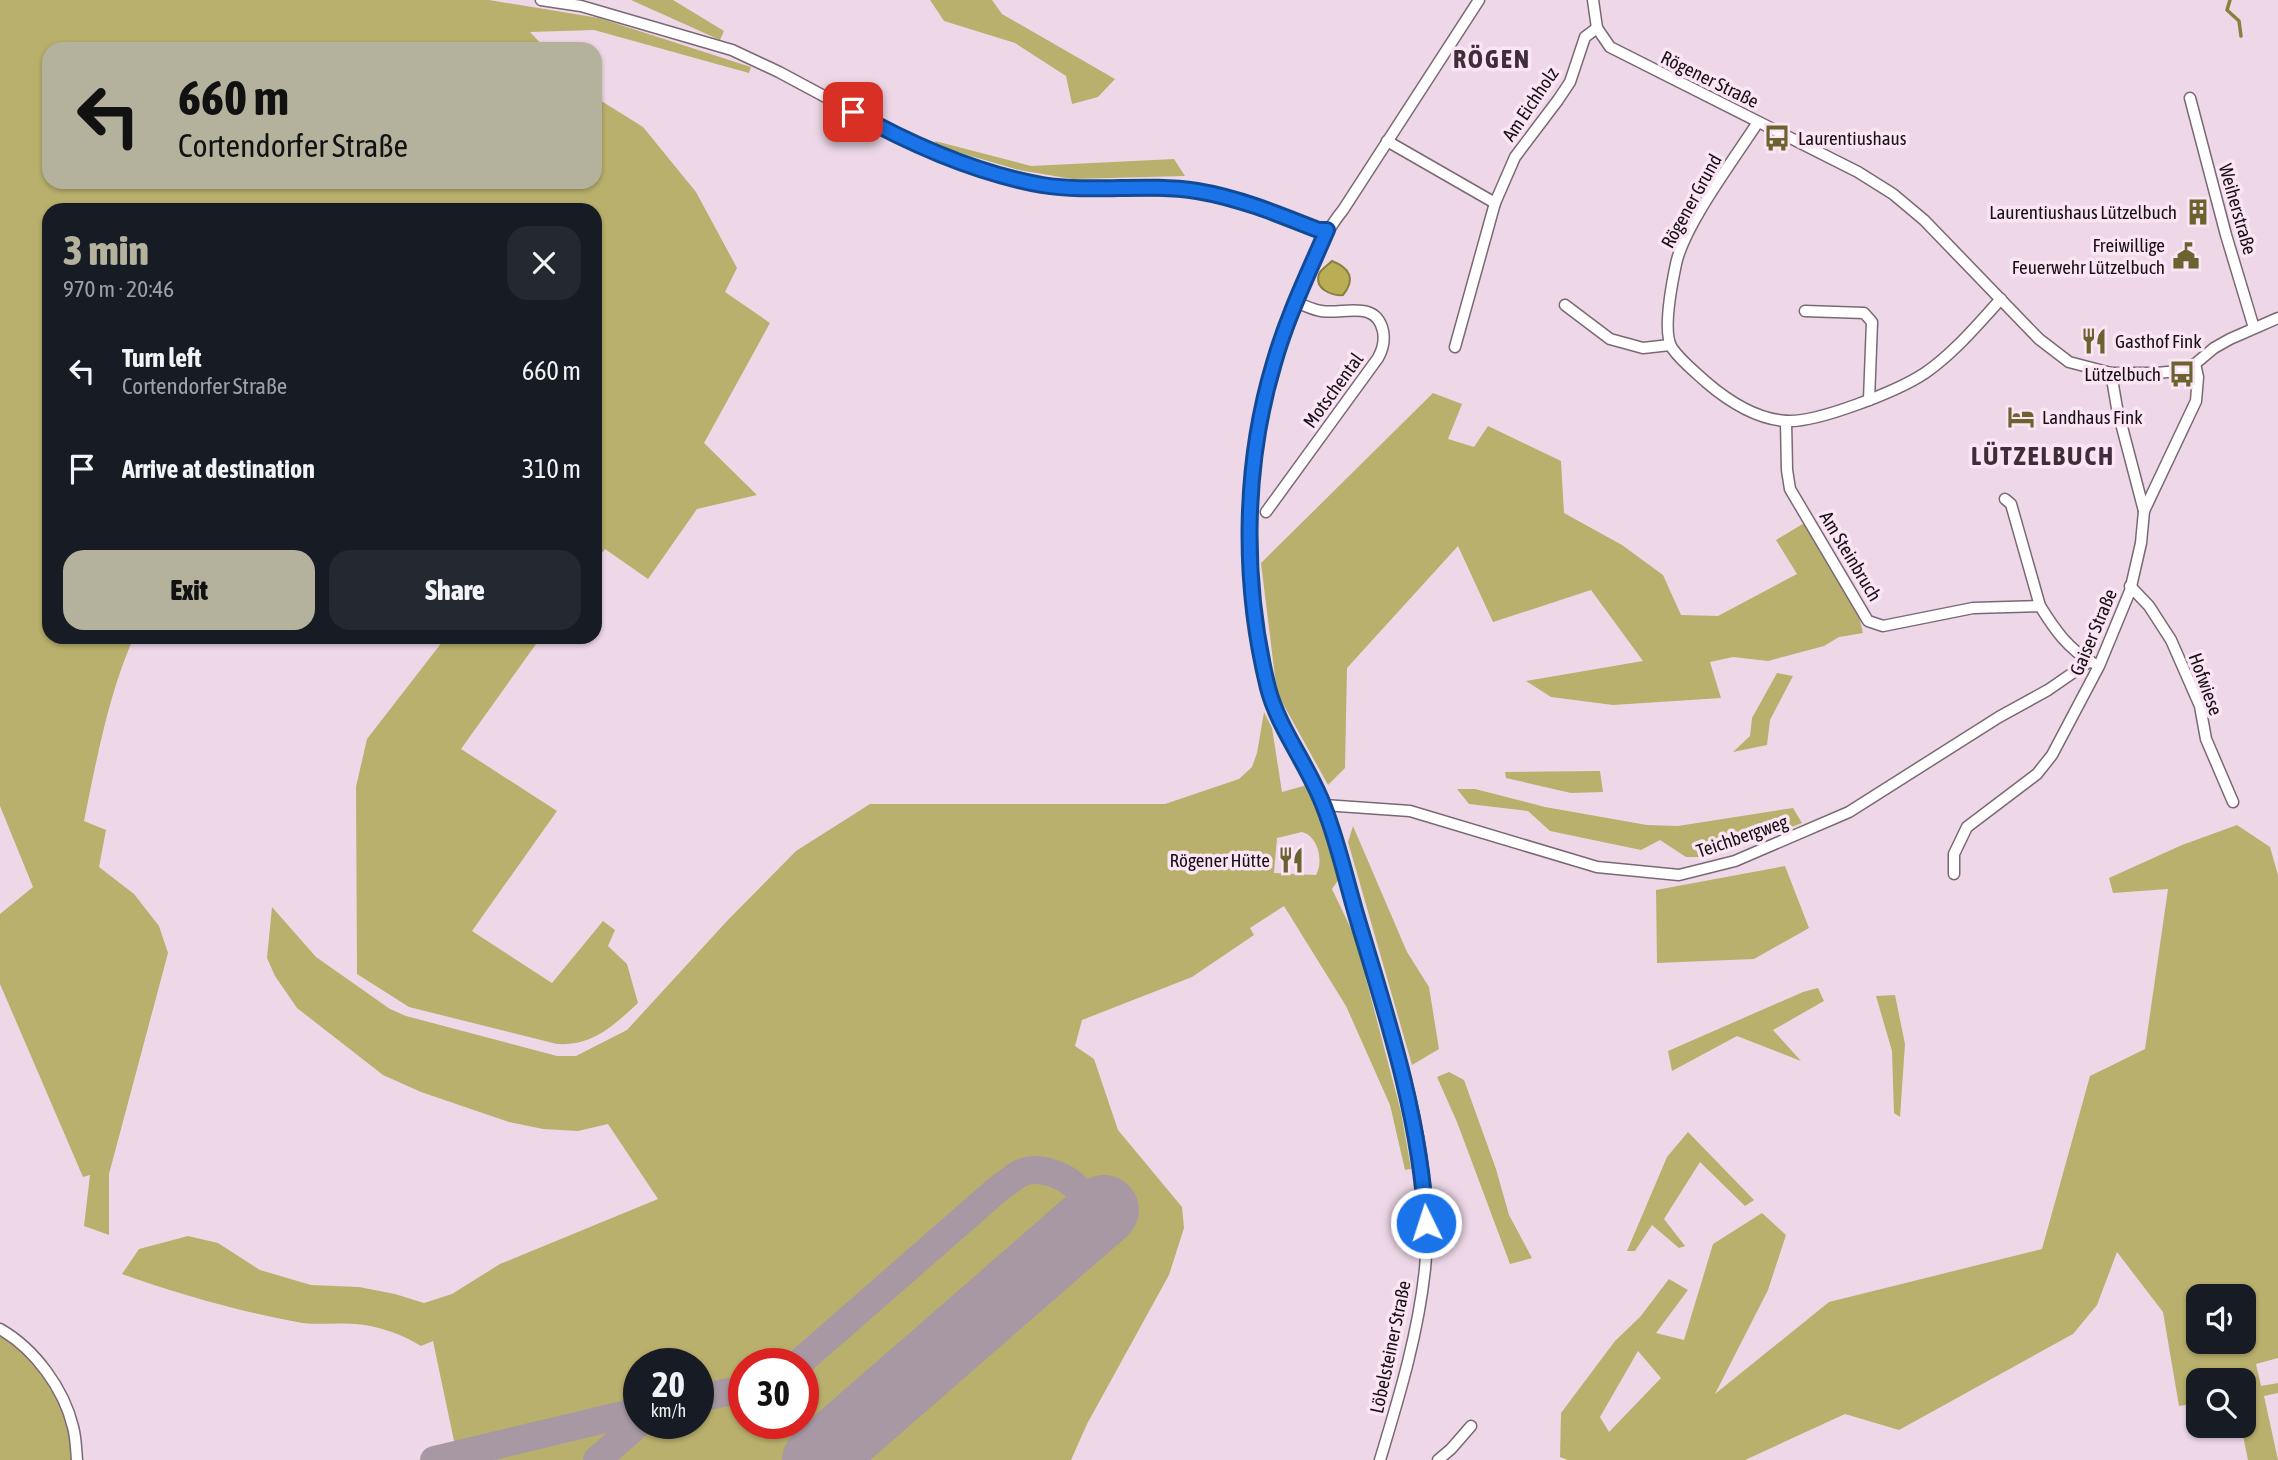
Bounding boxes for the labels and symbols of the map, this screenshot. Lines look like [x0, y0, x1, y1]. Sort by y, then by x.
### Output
district label: RÖGEN [1453, 44, 1531, 74]
street label: Rögener Straße [1658, 46, 1762, 112]
street label: Am Eichholz [1497, 63, 1563, 145]
pin [823, 82, 883, 142]
bus stop icon: Laurentiushaus [1762, 123, 1792, 153]
place label: Laurentiushaus [1798, 127, 1907, 149]
street label: Rögener Grund [1656, 150, 1726, 252]
street label: Weiherstraße [2215, 161, 2261, 257]
building icon: Laurentiushaus Lützelbuch [2183, 197, 2213, 227]
place label: Laurentiushaus Lützelbuch [1989, 201, 2177, 223]
place label: Freiwillige Feuerwehr Lützelbuch [2012, 234, 2165, 278]
public building icon: Freiwillige Feuerwehr Lützelbuch [2171, 241, 2201, 271]
restaurant icon: Gasthof Fink [2079, 326, 2109, 356]
place label: Gasthof Fink [2115, 330, 2202, 352]
street label: Motschental [1298, 348, 1368, 432]
bus stop icon: Lützelbuch [2167, 359, 2197, 389]
place label: Lützelbuch [2084, 363, 2161, 385]
hotel icon: Landhaus Fink [2006, 402, 2036, 432]
place label: Landhaus Fink [2042, 406, 2143, 428]
district label: LÜTZELBUCH [1971, 441, 2115, 471]
street label: Am Steinbruch [1816, 507, 1886, 605]
street label: Gaiser Straße [2065, 585, 2121, 679]
street label: Hofwiese [2185, 650, 2227, 718]
street label: Teichbergweg [1693, 810, 1791, 862]
restaurant icon: Rögener Hütte [1276, 845, 1306, 875]
place label: Rögener Hütte [1170, 849, 1270, 871]
position arrow [1389, 1186, 1463, 1260]
street label: Löbelsteiner Straße [1365, 1279, 1415, 1415]
speed limit sign: 30 [728, 1348, 819, 1439]

